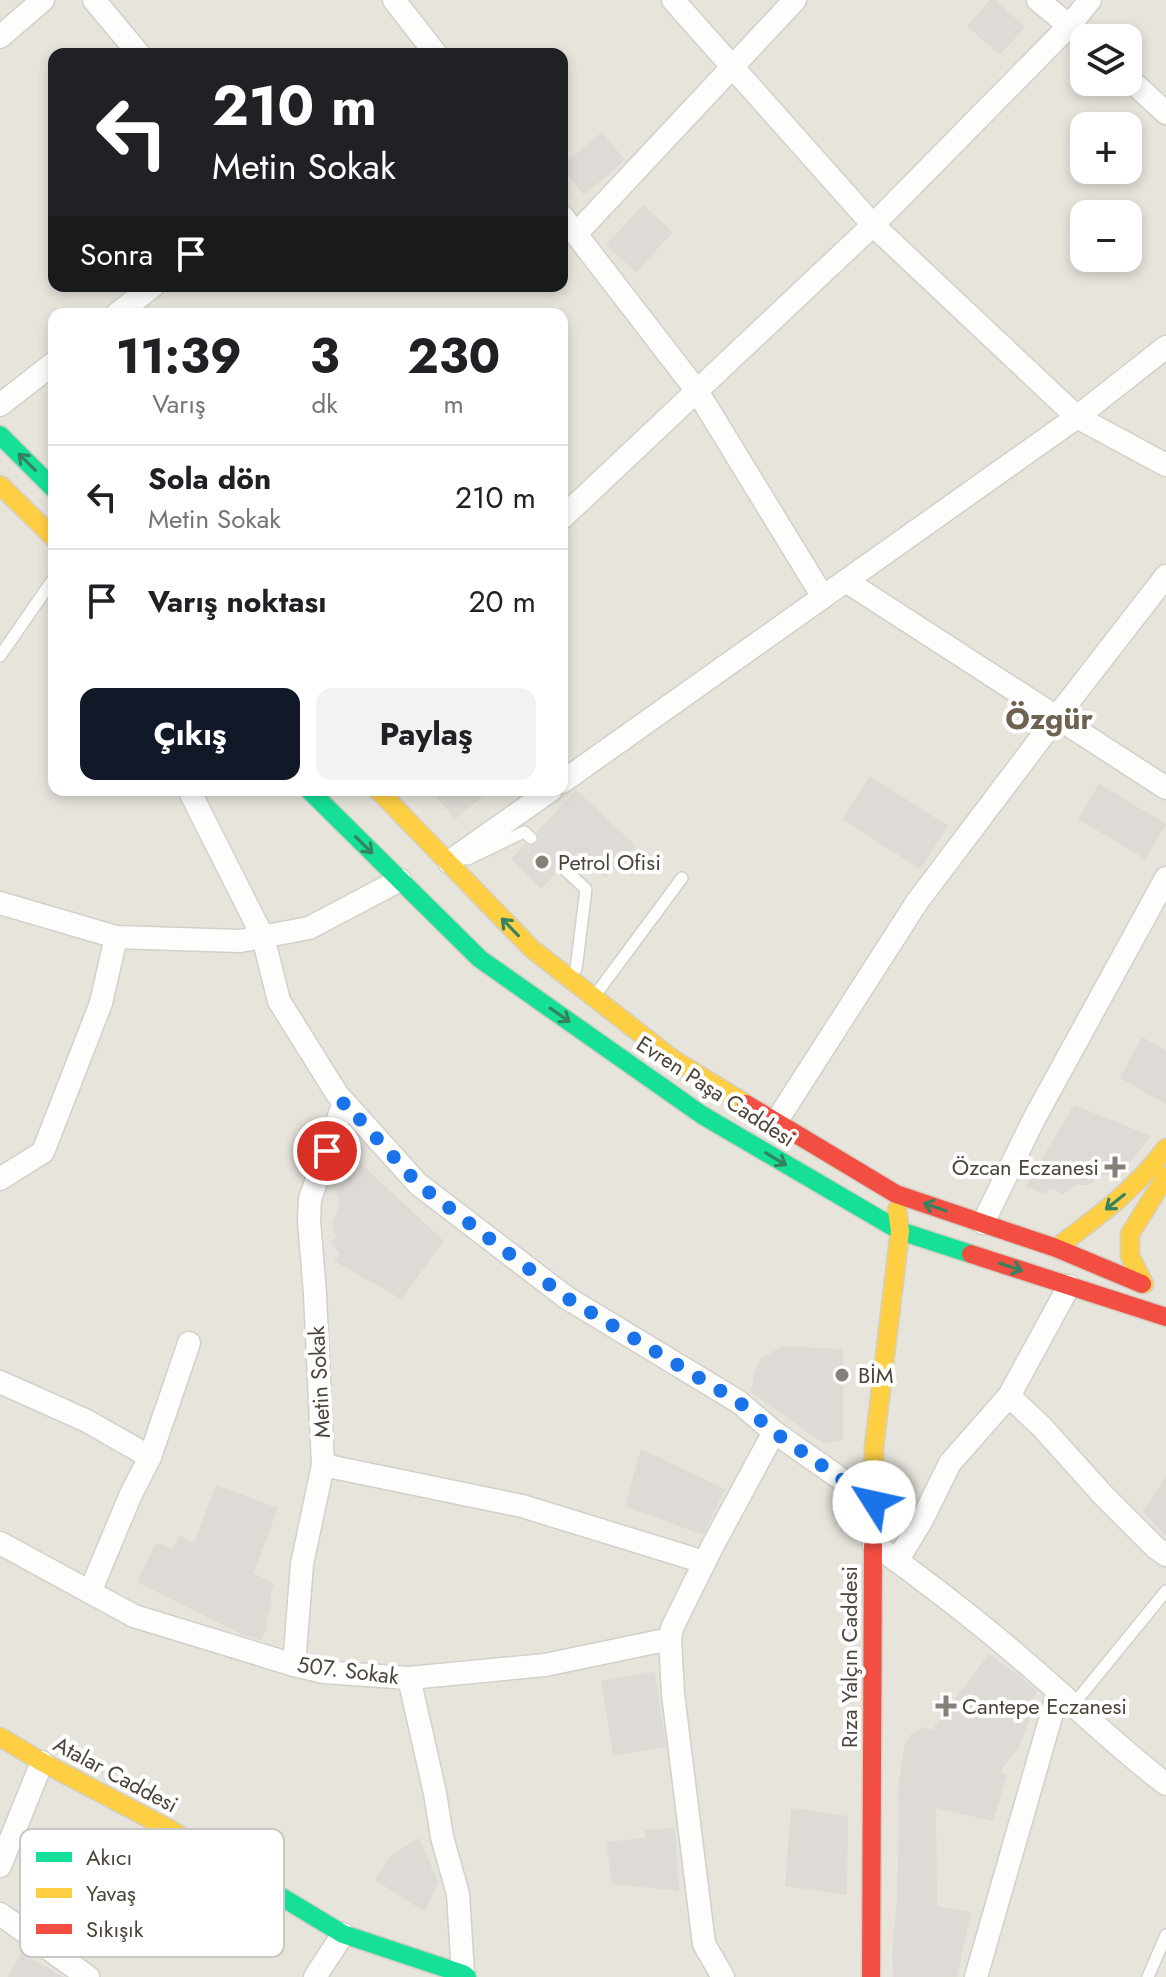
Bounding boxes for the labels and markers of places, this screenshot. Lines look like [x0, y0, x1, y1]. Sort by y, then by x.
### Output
place label: Petrol Ofisi [558, 846, 661, 878]
marker: Petrol Ofisi [533, 853, 551, 871]
pin [293, 1117, 361, 1185]
place label: Özcan Eczanesi [952, 1151, 1099, 1183]
marker: Özcan Eczanesi [1106, 1158, 1124, 1176]
place label: BİM [858, 1359, 894, 1391]
marker: BİM [833, 1366, 851, 1384]
place label: Cantepe Eczanesi [962, 1690, 1127, 1722]
marker: Cantepe Eczanesi [937, 1697, 955, 1715]

